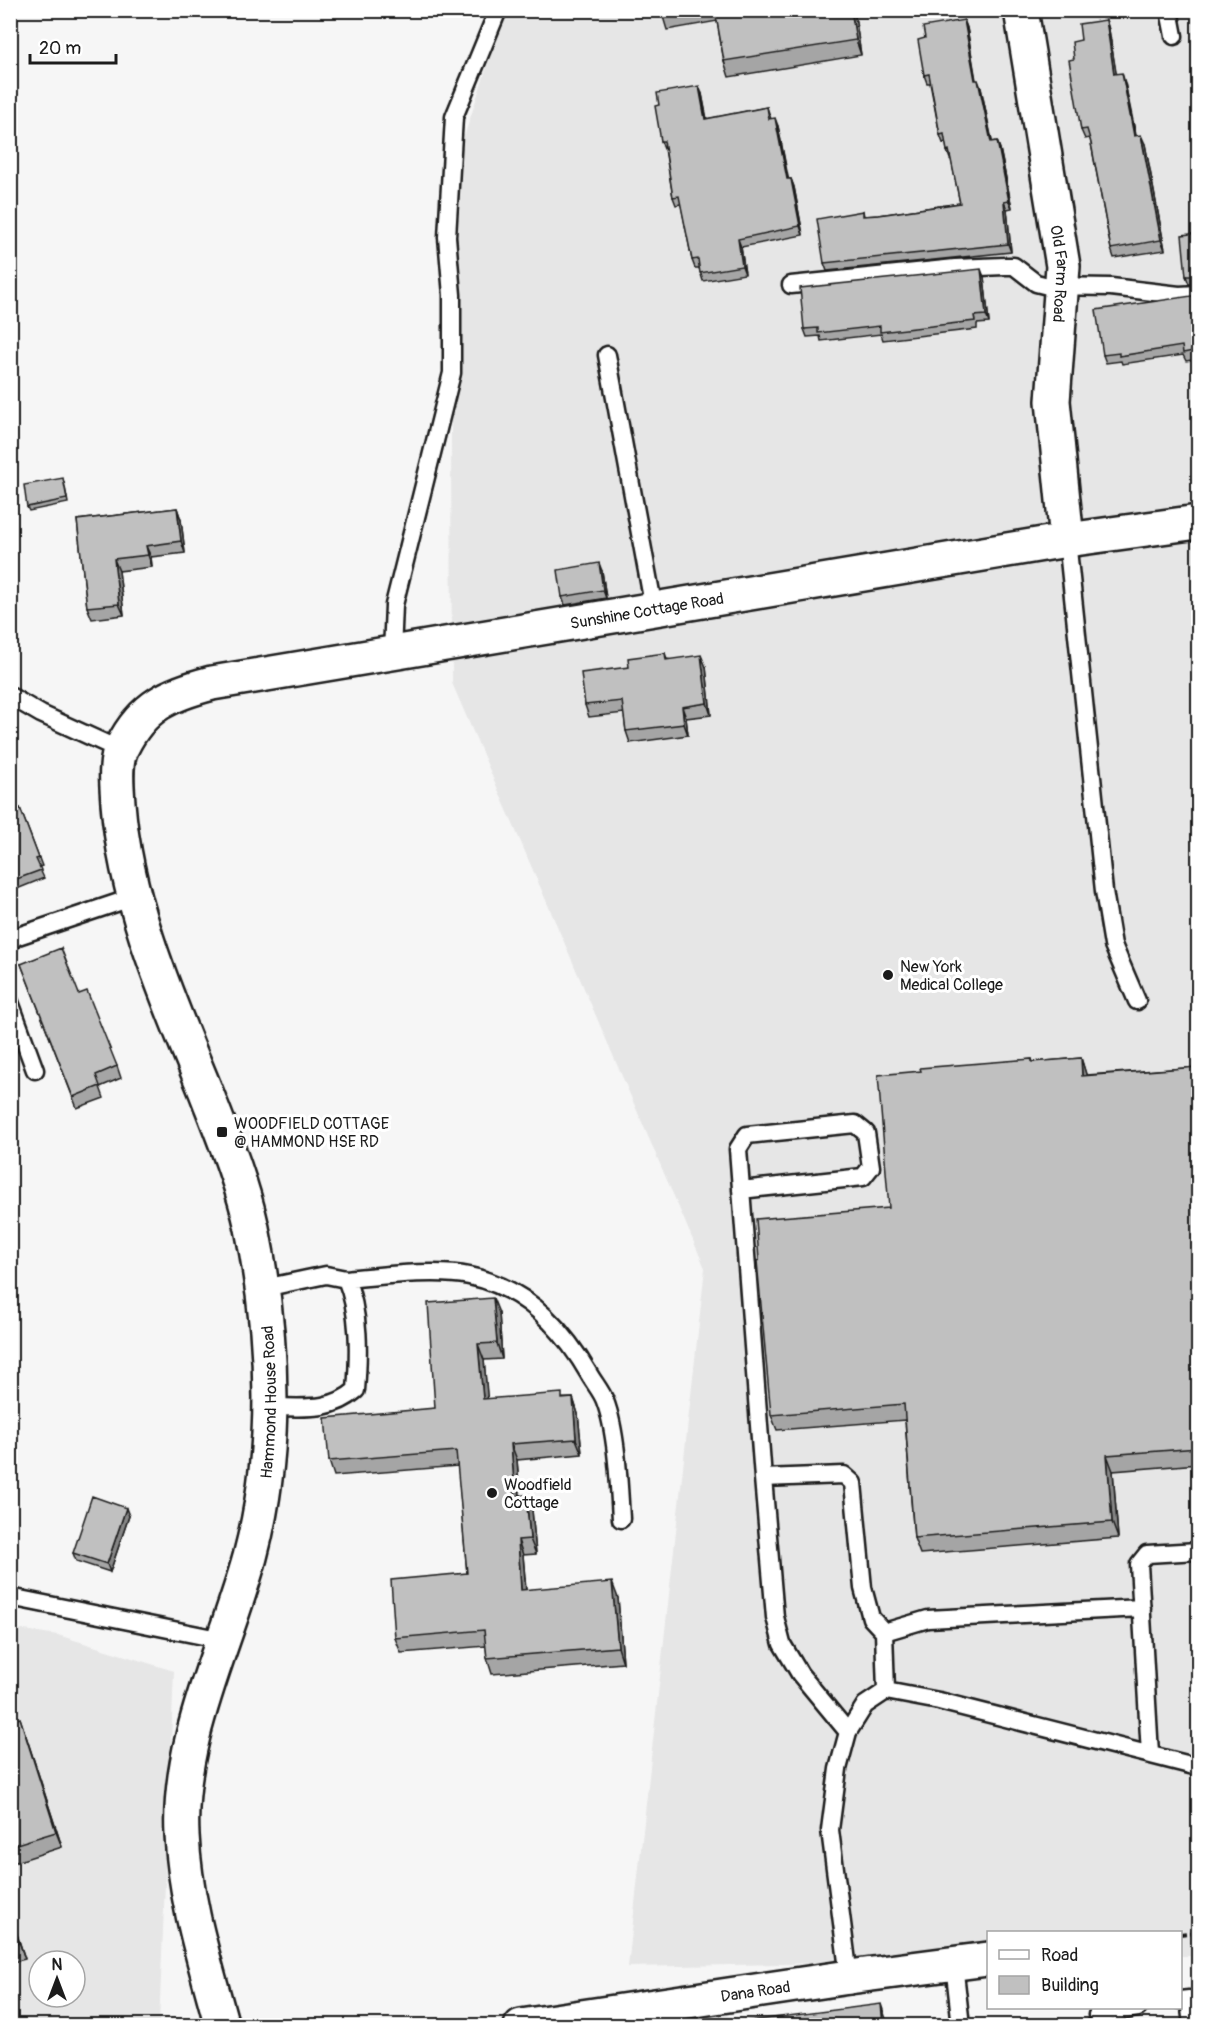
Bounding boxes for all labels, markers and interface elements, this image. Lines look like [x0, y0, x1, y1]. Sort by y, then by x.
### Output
scale bar [30, 27, 116, 65]
text: 20 m [39, 37, 81, 60]
street label: Old Farm Road [1045, 224, 1072, 323]
street label: Sunshine Cottage Road [569, 589, 725, 634]
place label: New York Medical College [900, 957, 1003, 995]
marker: New York Medical College [881, 968, 895, 982]
place label: WOODFIELD COTTAGE @ HAMMOND HSE RD [234, 1114, 389, 1152]
marker: WOODFIELD COTTAGE @ HAMMOND HSE RD [215, 1125, 229, 1139]
street label: Hammond House Road [256, 1325, 281, 1480]
place label: Woodfield Cottage [504, 1475, 572, 1513]
marker: Woodfield Cottage [485, 1486, 499, 1500]
legend [987, 1931, 1182, 2009]
text: Road [1041, 1944, 1078, 1967]
north arrow [27, 1949, 87, 2009]
text: N [52, 1955, 63, 1975]
text: Building [1041, 1974, 1099, 1997]
street label: Dana Road [719, 1977, 792, 2007]

